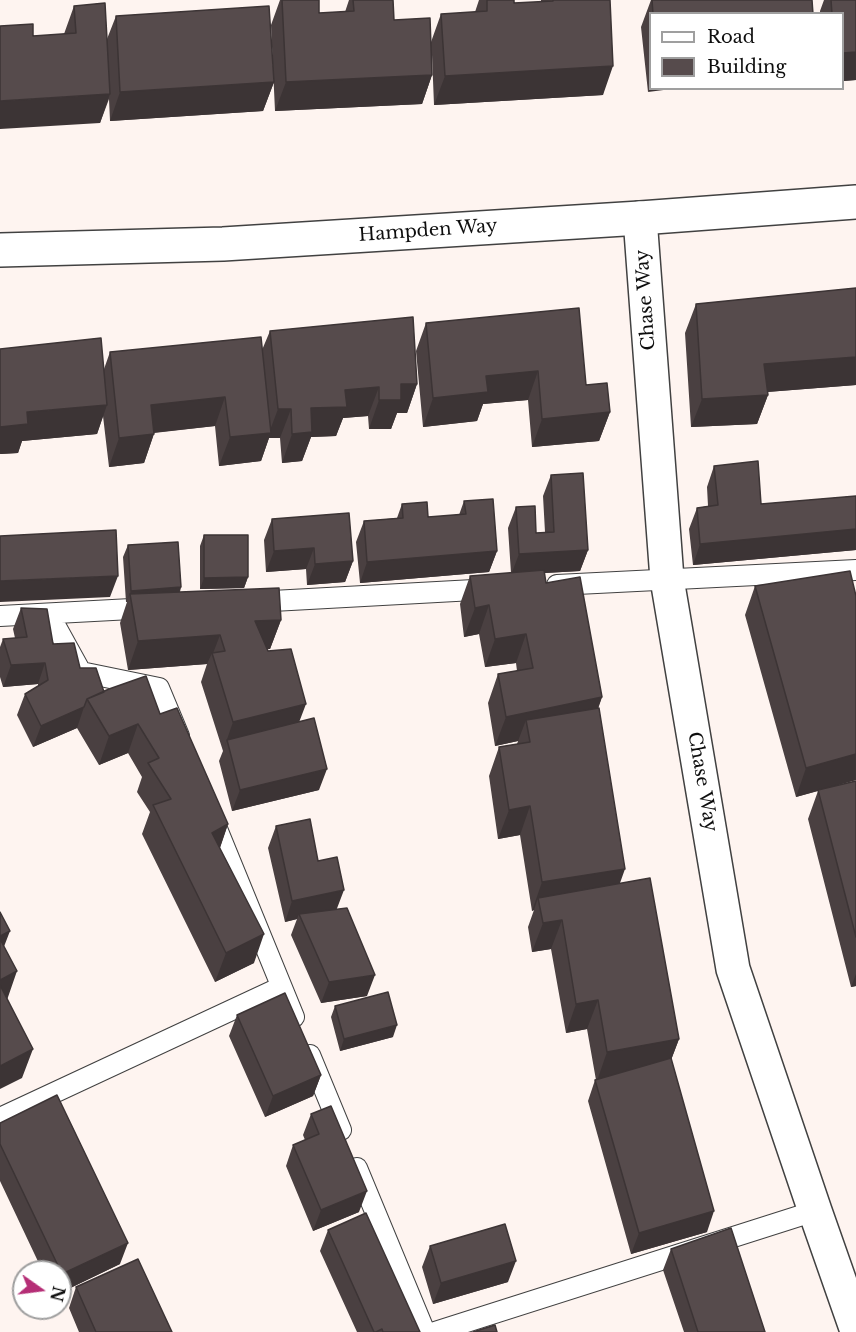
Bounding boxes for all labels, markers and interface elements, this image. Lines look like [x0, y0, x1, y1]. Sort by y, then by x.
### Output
legend [649, 12, 844, 90]
text: Road [707, 26, 755, 48]
text: Building [707, 56, 786, 78]
street label: Hampden Way [358, 215, 498, 247]
street label: Chase Way [632, 249, 660, 351]
street label: Chase Way [683, 730, 721, 834]
north arrow [12, 1260, 72, 1320]
text: N [46, 1284, 69, 1304]

